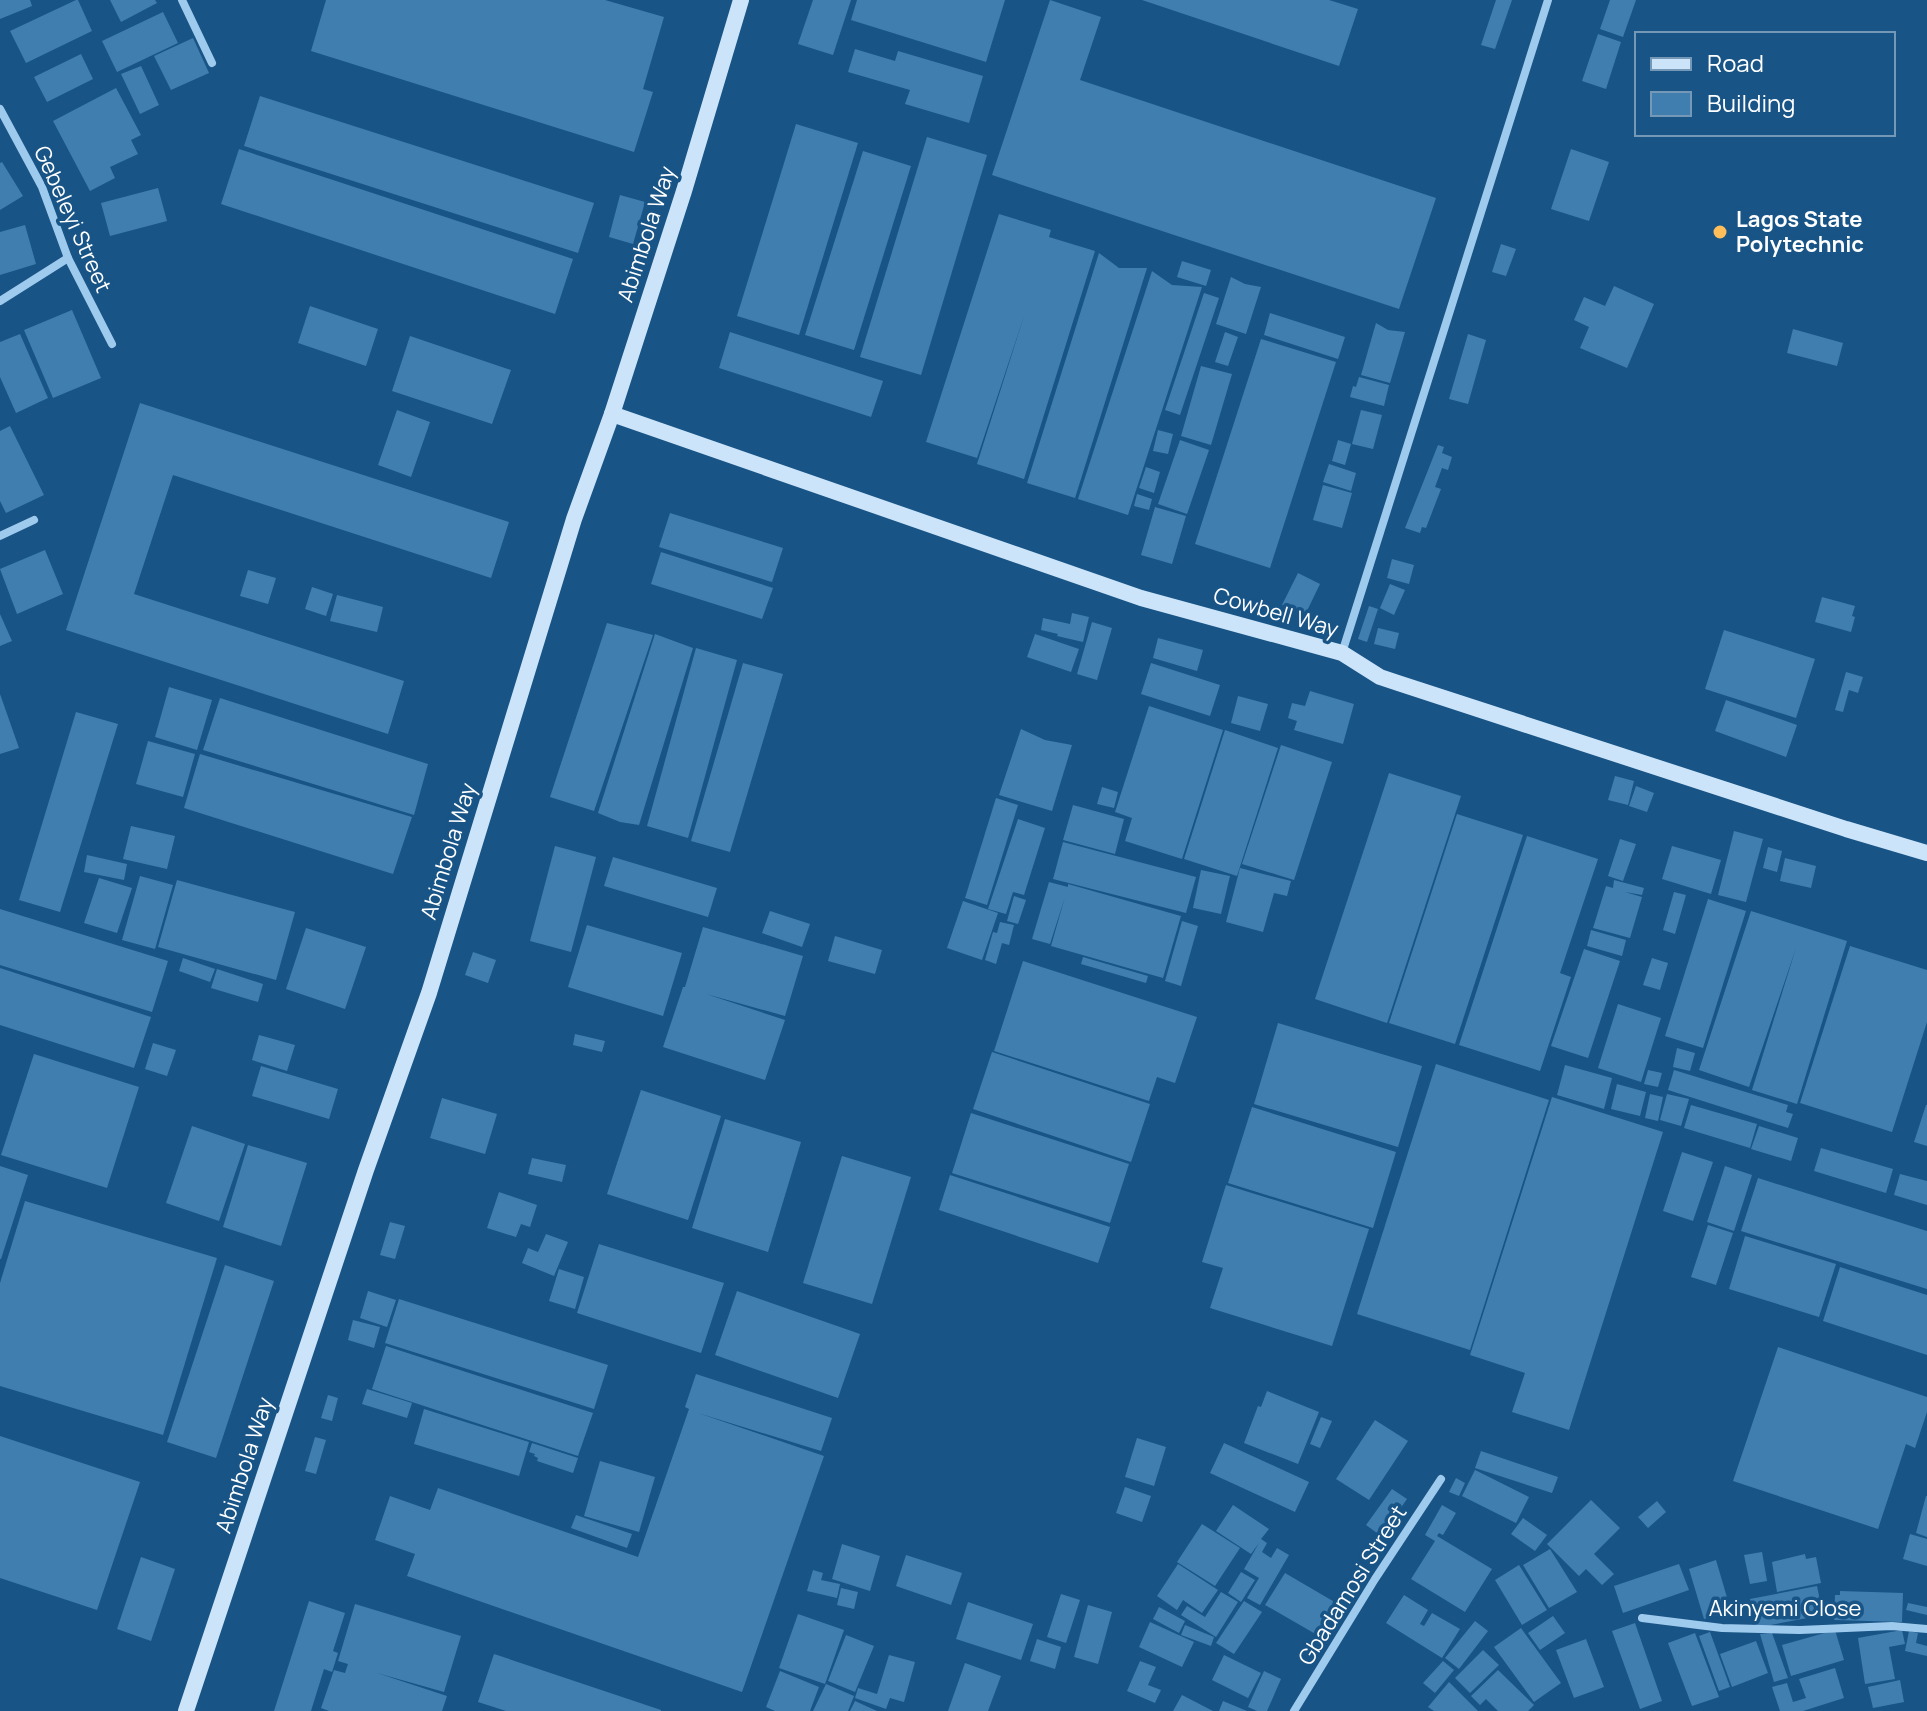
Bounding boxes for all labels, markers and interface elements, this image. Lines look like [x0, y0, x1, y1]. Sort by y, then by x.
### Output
legend [1635, 32, 1895, 136]
text: Road [1707, 46, 1764, 79]
text: Building [1707, 86, 1795, 119]
street label: Gebeleyi Street [27, 141, 119, 297]
street label: Abimbola Way [610, 162, 682, 306]
place label: Lagos State Polytechnic [1736, 204, 1864, 259]
marker: Lagos State Polytechnic [1711, 223, 1729, 241]
street label: Cowbell Way [1210, 580, 1342, 644]
street label: Abimbola Way [413, 779, 483, 923]
street label: Abimbola Way [208, 1393, 280, 1537]
street label: Gbadamosi Street [1291, 1499, 1413, 1671]
street label: Akinyemi Close [1709, 1593, 1861, 1623]

